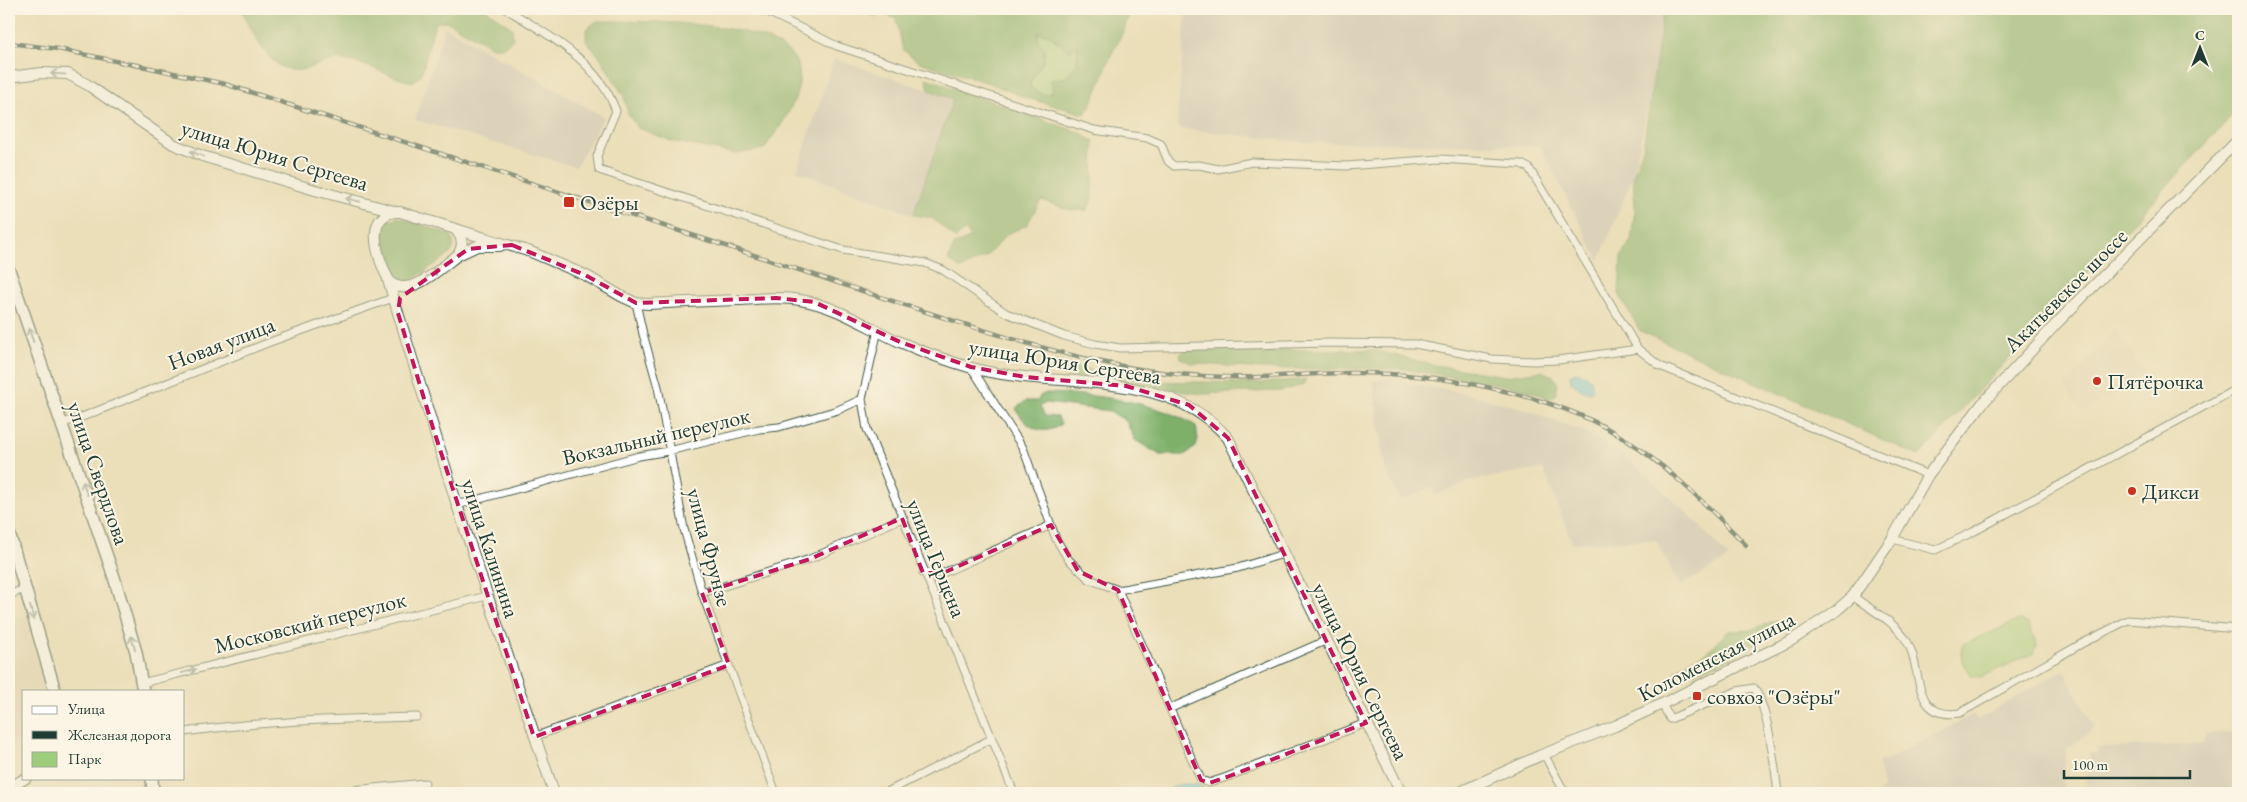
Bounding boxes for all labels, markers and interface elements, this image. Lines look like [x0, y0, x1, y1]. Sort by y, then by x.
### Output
north arrow [2174, 22, 2224, 72]
text: С [2195, 26, 2205, 44]
one-way arrow [50, 69, 66, 78]
street label: улица Юрия Сергеева [178, 113, 372, 198]
one-way arrow [190, 149, 205, 158]
place label: Озёры [580, 188, 639, 217]
one-way arrow [345, 195, 361, 204]
marker: Озёры [562, 195, 576, 209]
street label: Акатьевское шоссе [1996, 222, 2134, 359]
one-way arrow [425, 268, 438, 279]
street label: Новая улица [164, 310, 279, 377]
one-way arrow [26, 327, 35, 343]
street label: улица Юрия Сергеева [967, 332, 1163, 391]
place label: Пятёрочка [2107, 367, 2204, 396]
marker: Пятёрочка [2091, 375, 2103, 387]
street label: улица Свердлова [60, 398, 137, 549]
street label: Вокзальный переулок [559, 401, 753, 472]
street label: улица Калинина [454, 475, 527, 622]
place label: Дикси [2142, 477, 2200, 506]
one-way arrow [80, 481, 89, 496]
street label: улица Фрунзе [680, 485, 739, 610]
marker: Дикси [2126, 485, 2138, 497]
street label: улица Герцена [900, 495, 974, 622]
street label: улица Юрия Сергеева [1305, 578, 1416, 765]
street label: Московский переулок [211, 585, 410, 660]
street label: Коломенская улица [1633, 604, 1800, 709]
one-way arrow [27, 605, 37, 621]
one-way arrow [128, 635, 138, 651]
one-way arrow [181, 665, 197, 675]
place label: совхоз "Озёры" [1707, 682, 1841, 711]
legend [22, 690, 185, 780]
marker: совхоз "Озёры" [1691, 690, 1703, 702]
text: Улица [67, 699, 105, 718]
text: Железная дорога [67, 725, 171, 744]
scale bar [2064, 747, 2191, 779]
text: Парк [68, 749, 101, 768]
text: 100 m [2072, 755, 2109, 774]

